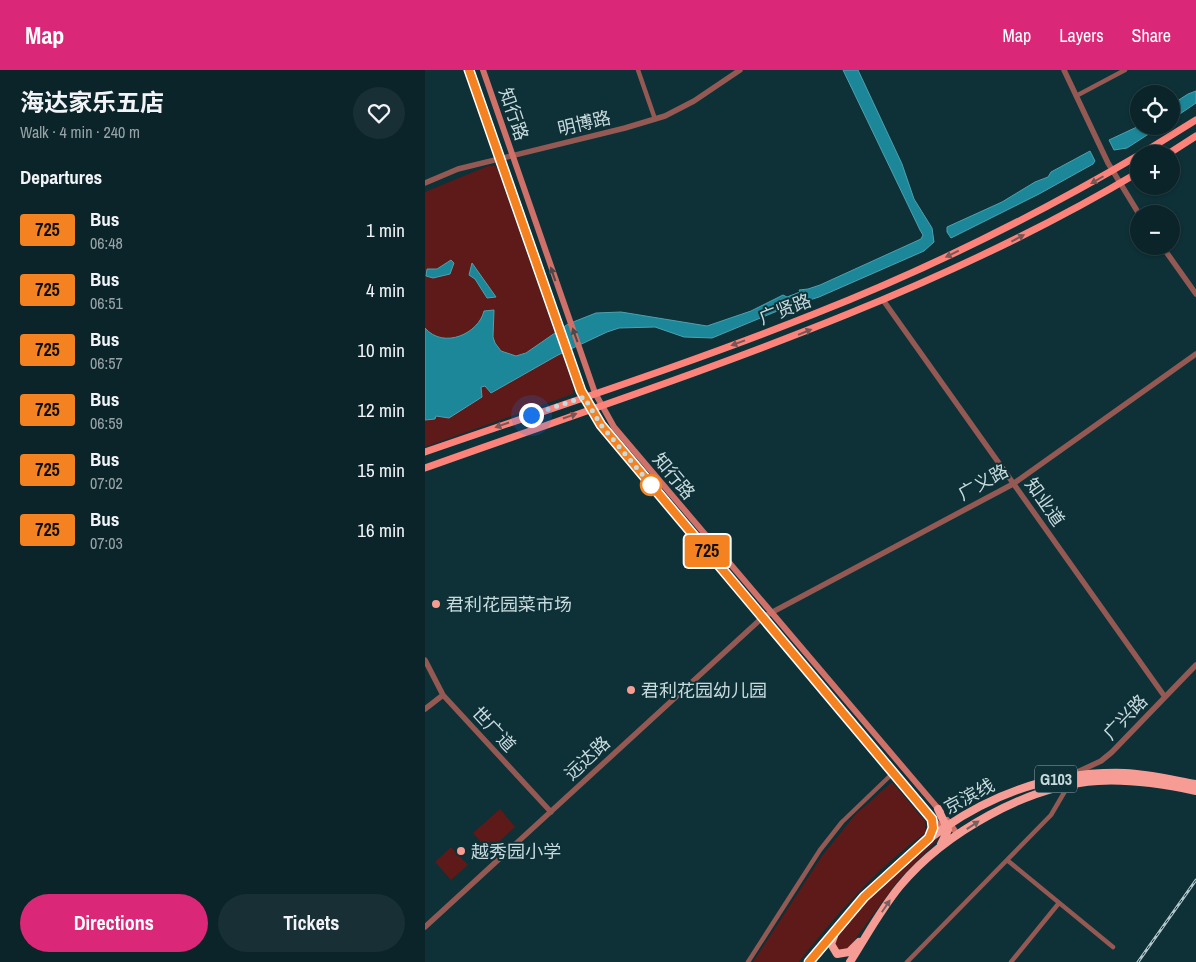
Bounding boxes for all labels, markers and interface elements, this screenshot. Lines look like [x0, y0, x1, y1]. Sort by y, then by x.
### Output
text: Map [25, 19, 64, 51]
text: Map [1003, 23, 1031, 48]
text: Layers [1059, 23, 1104, 48]
text: Share [1132, 23, 1171, 48]
street label: 知行路 [493, 84, 535, 144]
map controls [1130, 85, 1180, 255]
button: locate [1130, 85, 1180, 135]
text: 海达家乐五店 [20, 86, 164, 118]
button: heart [353, 87, 405, 139]
street label: 明博路 [555, 105, 613, 141]
text: Walk · 4 min · 240 m [20, 121, 140, 143]
button: + [1130, 145, 1180, 195]
text: Departures [20, 164, 102, 190]
one-way arrow [1090, 175, 1103, 184]
button: − [1130, 205, 1180, 255]
text: Bus [90, 206, 119, 232]
text: 725 [35, 217, 60, 242]
text: 1 min [366, 217, 405, 243]
text: 06:48 [90, 232, 123, 254]
one-way arrow [1010, 234, 1025, 242]
one-way arrow [945, 250, 959, 258]
text: Bus [90, 266, 119, 292]
one-way arrow [549, 266, 557, 281]
text: 725 [35, 277, 60, 302]
text: 4 min [366, 277, 405, 303]
street label: 广贤路 [755, 288, 815, 330]
text: 06:51 [90, 292, 123, 314]
text: Bus [90, 326, 119, 352]
one-way arrow [571, 327, 578, 342]
one-way arrow [798, 328, 813, 336]
text: 725 [35, 337, 60, 362]
text: 10 min [357, 337, 405, 363]
one-way arrow [730, 339, 745, 347]
text: 06:57 [90, 352, 123, 374]
text: Bus [90, 386, 119, 412]
text: 725 [35, 397, 60, 422]
text: 12 min [357, 397, 405, 423]
your location [519, 403, 544, 428]
text: 06:59 [90, 412, 123, 434]
one-way arrow [563, 412, 578, 420]
one-way arrow [494, 422, 509, 429]
text: Bus [90, 446, 119, 472]
street label: 知行路 [647, 447, 701, 505]
text: 725 [35, 457, 60, 482]
text: 15 min [357, 457, 405, 483]
street label: 广义路 [953, 458, 1013, 506]
text: 07:02 [90, 472, 123, 494]
street label: 知业道 [1019, 473, 1071, 531]
unlabelled marker [640, 474, 662, 496]
text: Bus [90, 506, 119, 532]
text: 725 [35, 517, 60, 542]
text: 16 min [357, 517, 405, 543]
text: 07:03 [90, 532, 123, 554]
line badge: 725 [678, 535, 736, 567]
text: 725 [695, 538, 719, 563]
place label: 君利花园菜市场 [446, 592, 572, 617]
marker: 君利花园菜市场 [430, 598, 442, 610]
place label: 君利花园幼儿园 [641, 678, 767, 703]
marker: 君利花园幼儿园 [625, 684, 637, 696]
street label: 广兴路 [1097, 689, 1153, 745]
street label: 世广道 [466, 701, 522, 757]
street label: 远达路 [559, 730, 615, 786]
road number: G103 [1035, 766, 1077, 792]
street label: 京滨线 [939, 772, 999, 820]
one-way arrow [966, 820, 979, 830]
place label: 越秀园小学 [471, 839, 561, 864]
marker: 越秀园小学 [455, 845, 467, 857]
button: Directions [20, 894, 208, 952]
button: Tickets [218, 894, 405, 952]
one-way arrow [881, 900, 890, 913]

